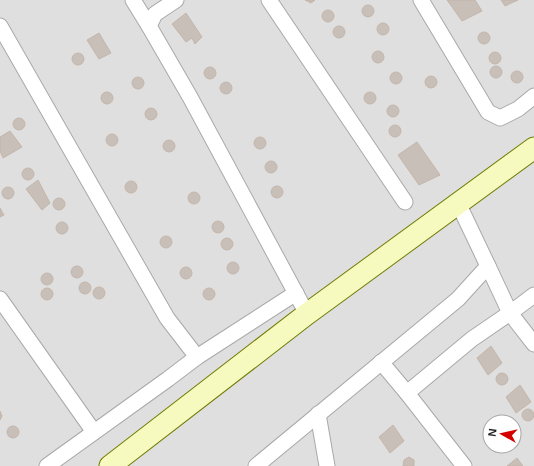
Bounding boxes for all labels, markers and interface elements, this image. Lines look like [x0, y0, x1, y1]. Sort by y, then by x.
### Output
north arrow [482, 414, 522, 454]
text: N [486, 428, 499, 437]

